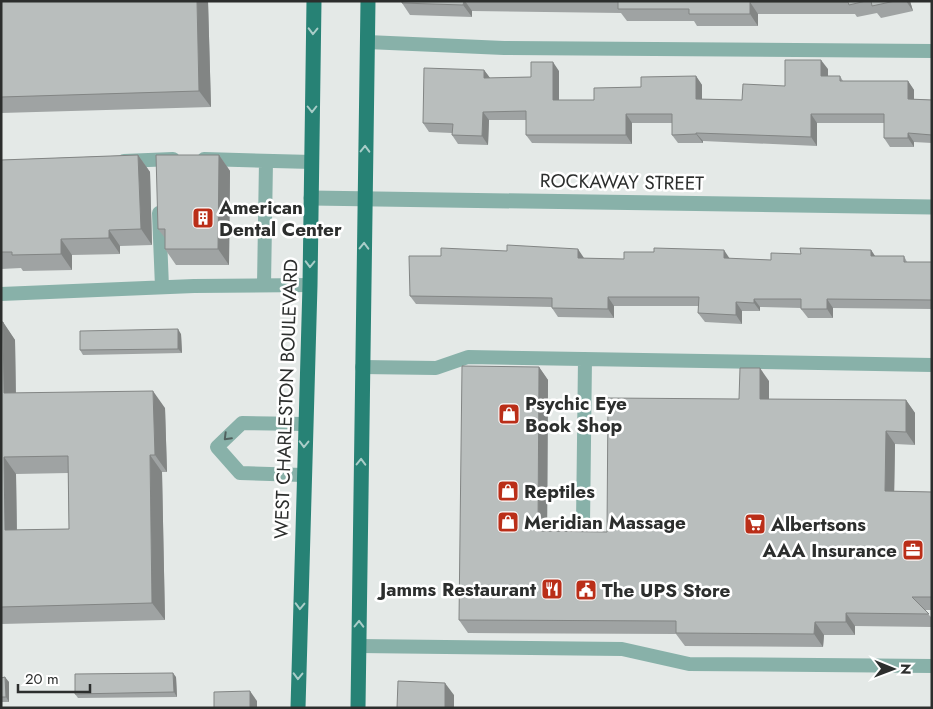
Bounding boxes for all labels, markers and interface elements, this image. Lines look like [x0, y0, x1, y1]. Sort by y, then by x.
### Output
one-way arrow [308, 28, 318, 35]
one-way arrow [307, 106, 317, 114]
one-way arrow [360, 145, 370, 153]
street label: ROCKAWAY STREET [540, 167, 704, 197]
place label: American Dental Center [218, 194, 342, 243]
building icon: American Dental Center [191, 206, 215, 230]
one-way arrow [358, 242, 369, 250]
street label: WEST CHARLESTON BOULEVARD [268, 259, 304, 539]
one-way arrow [305, 260, 315, 268]
place label: Psychic Eye Book Shop [525, 390, 627, 439]
shop icon: Psychic Eye Book Shop [497, 402, 521, 426]
one-way arrow [224, 431, 233, 440]
one-way arrow [299, 440, 309, 448]
one-way arrow [356, 457, 366, 465]
place label: Reptiles [524, 478, 595, 505]
shop icon: Reptiles [496, 479, 520, 503]
place label: Meridian Massage [524, 509, 686, 536]
shop icon: Meridian Massage [496, 510, 520, 534]
place label: Albertsons [770, 511, 866, 538]
supermarket icon: Albertsons [743, 512, 767, 536]
place label: AAA Insurance [761, 537, 897, 564]
office icon: AAA Insurance [901, 538, 925, 562]
place label: Jamms Restaurant [376, 576, 536, 603]
restaurant icon: Jamms Restaurant [540, 577, 564, 601]
place label: The UPS Store [602, 577, 730, 604]
public building icon: The UPS Store [574, 578, 598, 602]
one-way arrow [295, 602, 305, 610]
one-way arrow [354, 620, 364, 628]
north arrow [868, 644, 918, 694]
scale bar [18, 662, 90, 694]
text: N [896, 663, 916, 675]
text: 20 m [25, 668, 59, 690]
one-way arrow [293, 673, 304, 681]

